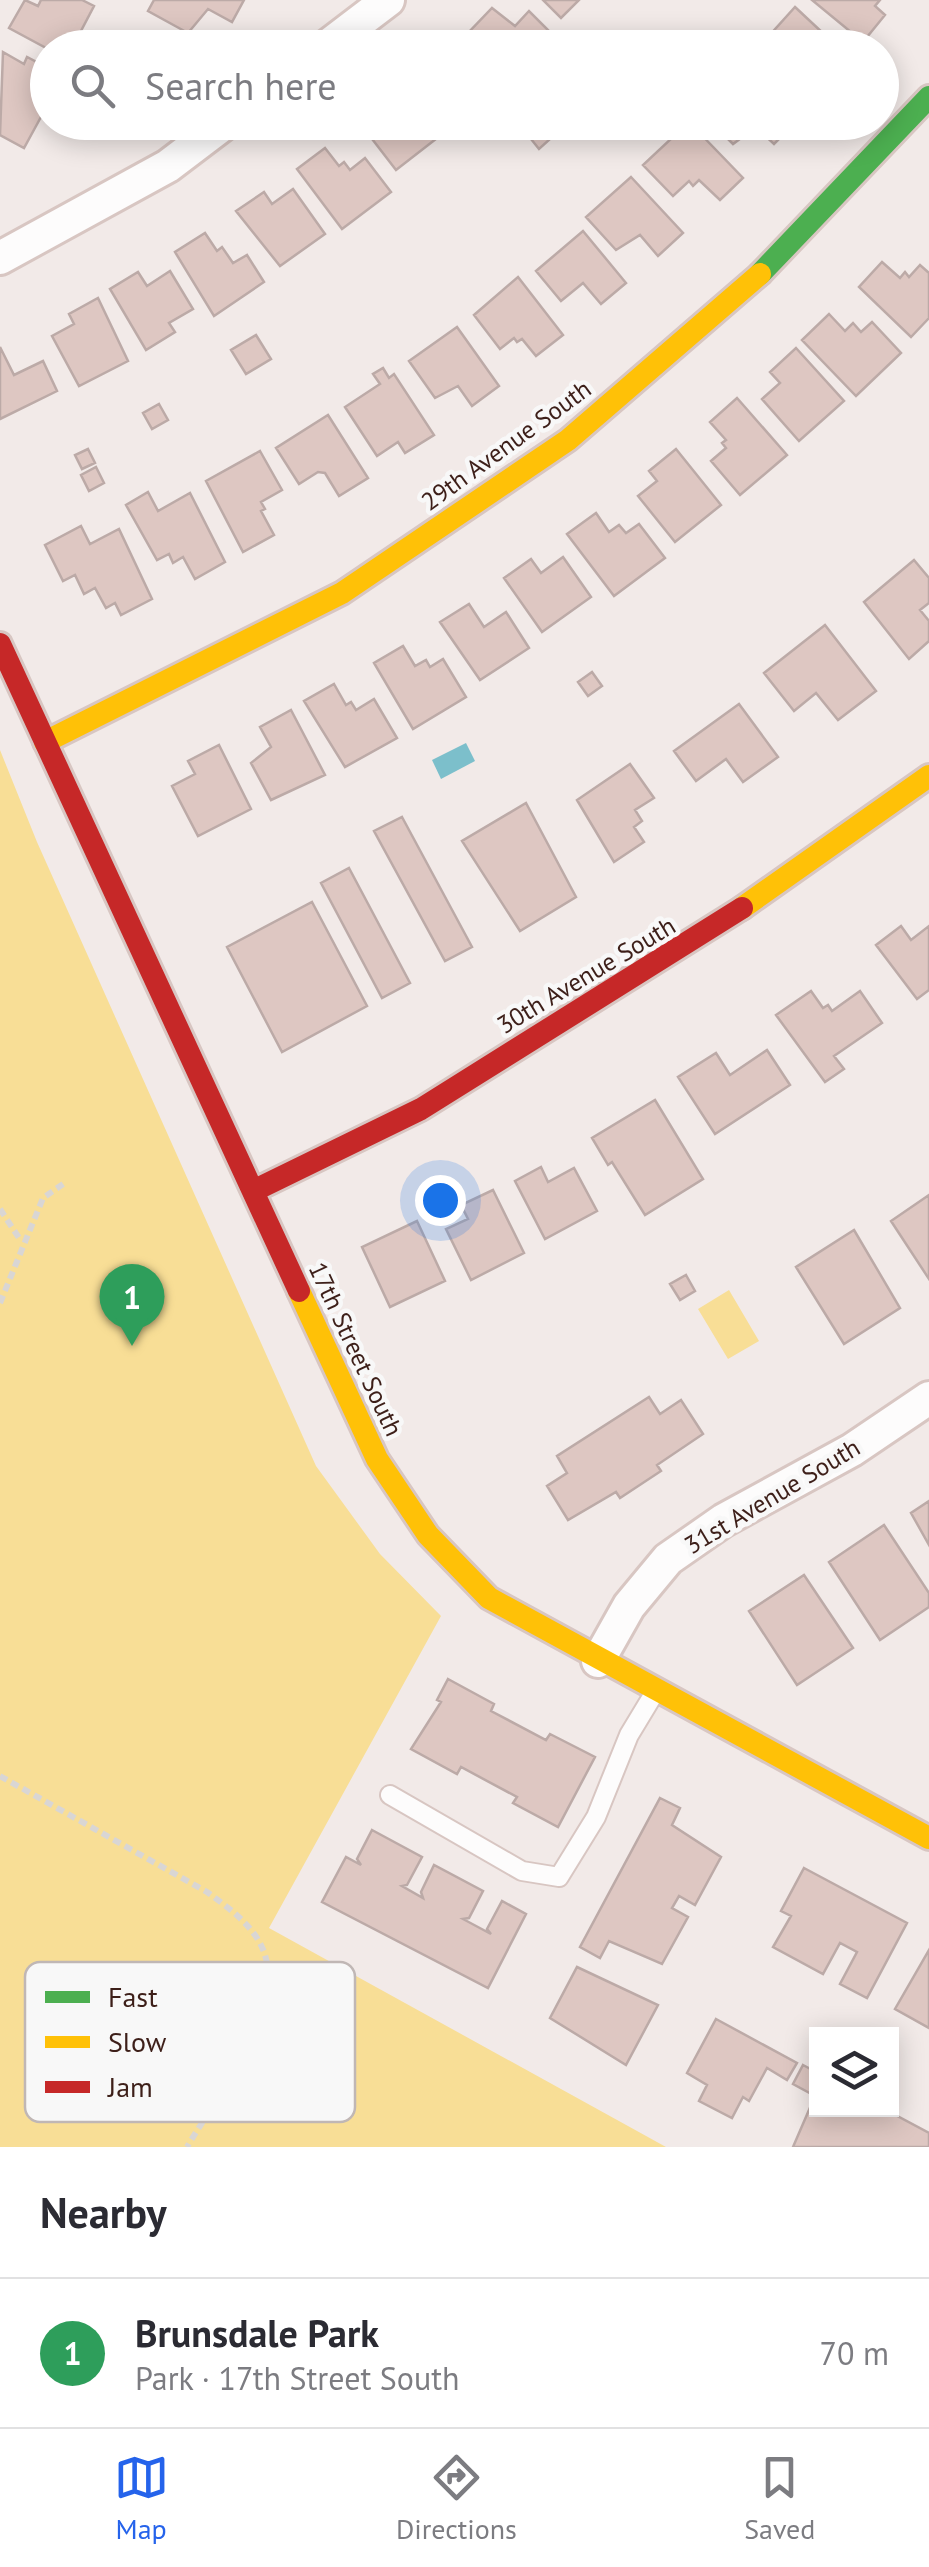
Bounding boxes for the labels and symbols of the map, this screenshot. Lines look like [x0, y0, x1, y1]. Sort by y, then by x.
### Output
street label: 29th Avenue South [415, 373, 597, 517]
street label: 30th Avenue South [491, 909, 681, 1041]
your location [415, 1175, 466, 1226]
street label: 17th Street South [302, 1257, 410, 1441]
pin: 1 [100, 1264, 164, 1346]
street label: 31st Avenue South [678, 1431, 866, 1561]
legend [25, 1962, 355, 2122]
text: Fast [108, 1978, 158, 2015]
text: Slow [108, 2023, 167, 2060]
text: Jam [107, 2068, 153, 2105]

